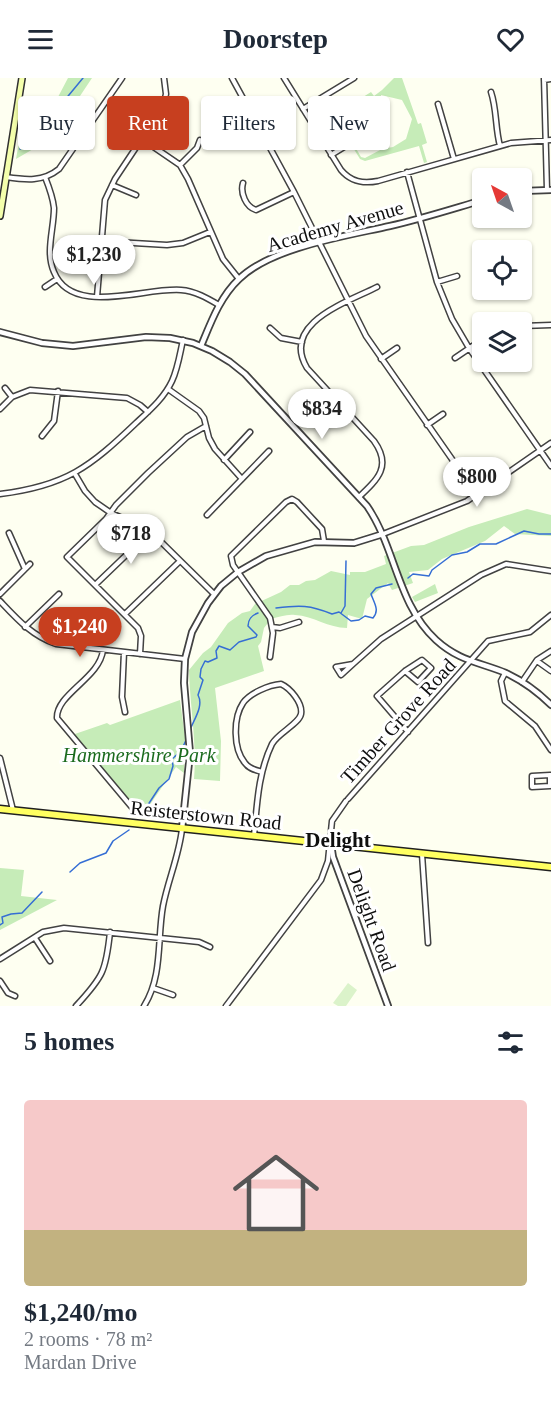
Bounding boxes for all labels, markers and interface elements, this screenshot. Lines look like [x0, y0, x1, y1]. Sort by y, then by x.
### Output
icon: menu [24, 23, 57, 56]
icon: heart [494, 23, 527, 56]
text: Doorstep [223, 24, 328, 54]
chip: Buy [18, 96, 95, 150]
chip: Rent [107, 96, 189, 150]
chip: Filters [201, 96, 296, 150]
chip: New [308, 96, 390, 150]
north arrow [472, 168, 532, 228]
map controls [472, 168, 532, 372]
street label: Academy Avenue [264, 196, 406, 257]
pin: $1,230 [45, 235, 143, 286]
button: locate [472, 240, 532, 300]
text: $1,230 [67, 243, 122, 265]
button: layers [472, 312, 532, 372]
pin: $834 [286, 389, 358, 440]
text: $834 [302, 397, 342, 419]
pin: $800 [441, 457, 513, 508]
text: $800 [457, 465, 497, 487]
pin: $718 [95, 514, 167, 565]
text: $718 [111, 522, 151, 544]
pin: $1,240 [31, 607, 129, 658]
text: $1,240 [53, 615, 108, 637]
street label: Timber Grove Road [336, 654, 460, 788]
park label: Hammershire Park [61, 744, 217, 766]
street label: Reisterstown Road [129, 796, 283, 834]
district label: Delight [305, 828, 371, 852]
street label: Delight Road [342, 866, 401, 974]
icon: filters [494, 1026, 527, 1059]
text: 5 homes [24, 1027, 114, 1056]
icon: home [222, 1139, 330, 1247]
text: $1,240/mo [24, 1298, 137, 1327]
text: 2 rooms · 78 m² [24, 1328, 152, 1350]
text: Mardan Drive [24, 1351, 137, 1373]

